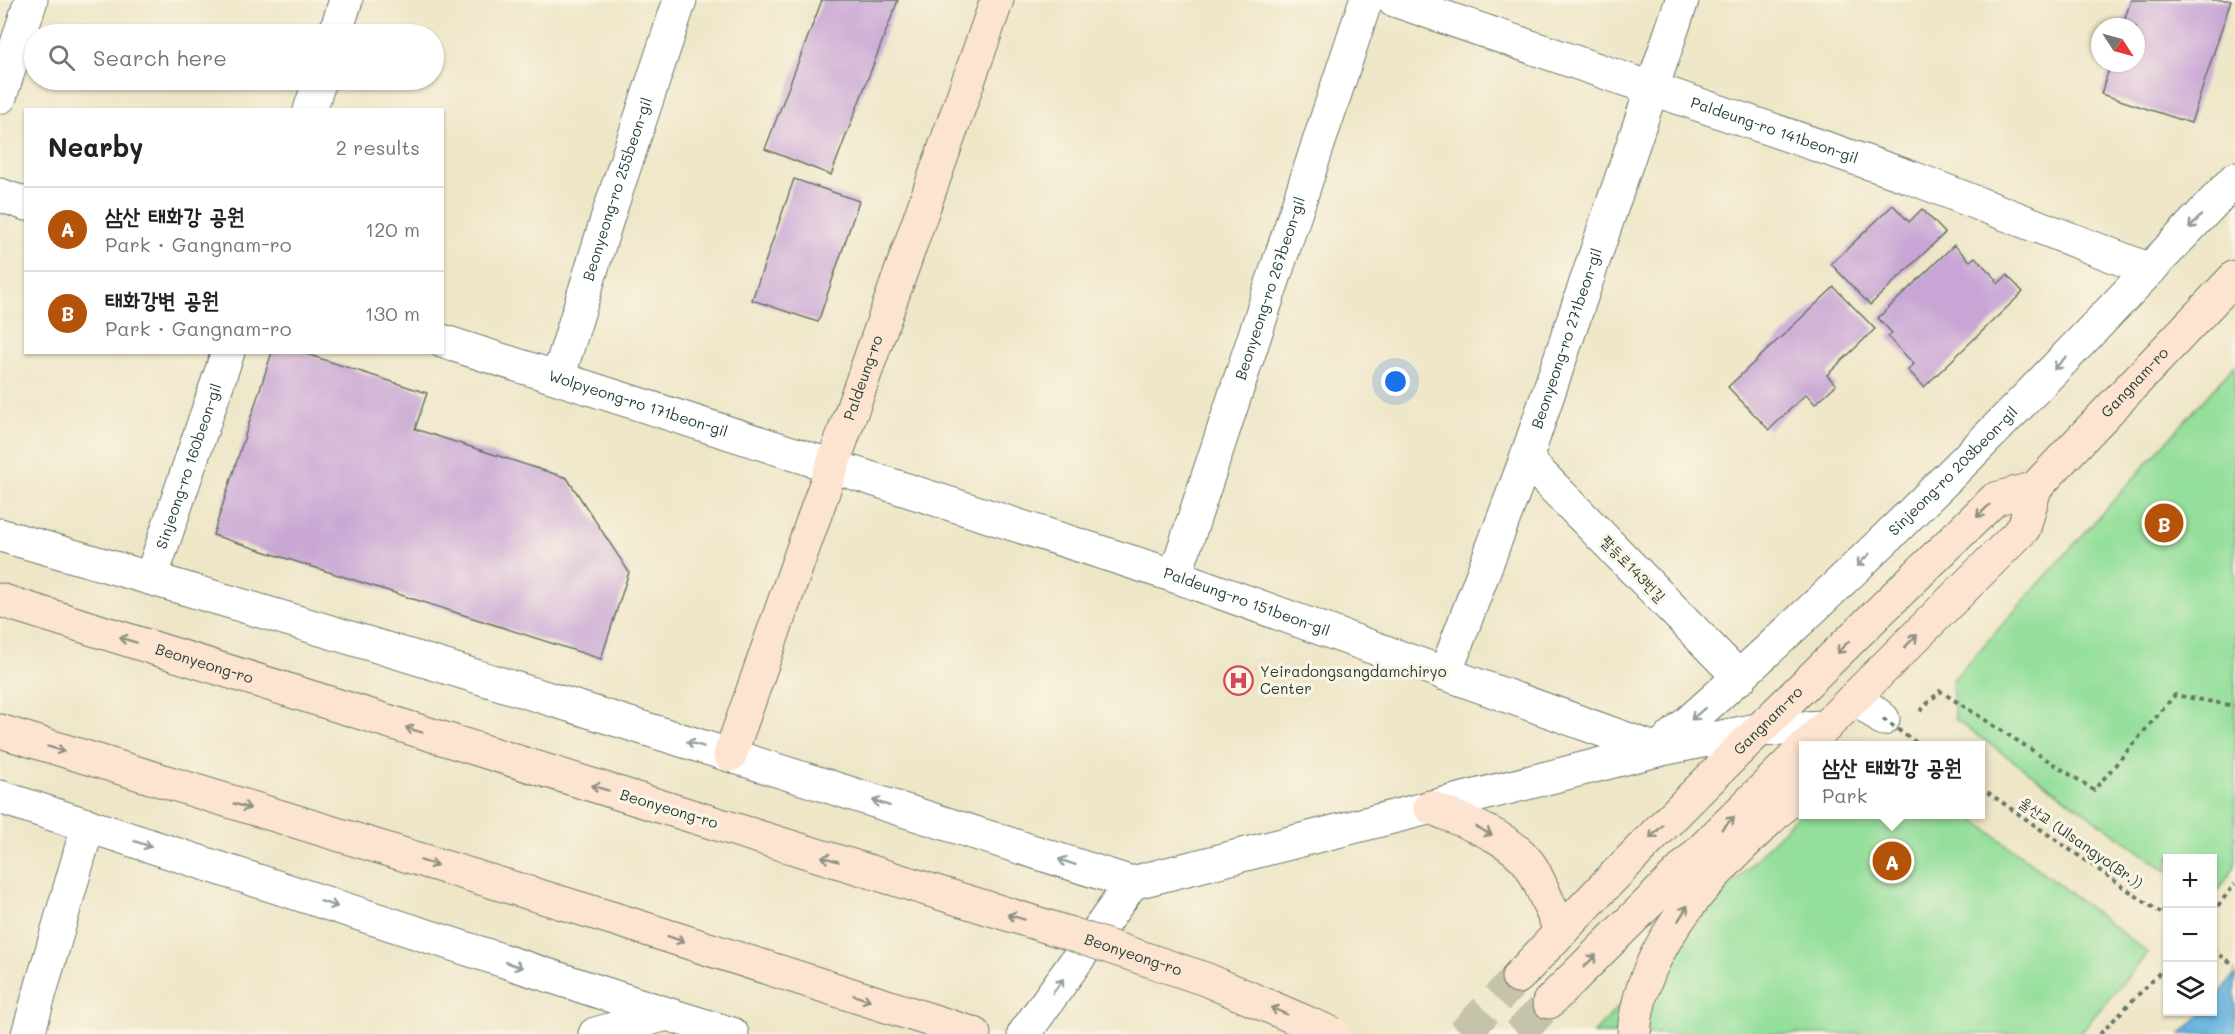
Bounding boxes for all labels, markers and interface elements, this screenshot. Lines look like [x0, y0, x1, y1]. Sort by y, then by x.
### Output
north arrow [2091, 18, 2145, 72]
search box [24, 24, 444, 90]
icon: search [45, 41, 78, 74]
text: Search here [93, 43, 227, 72]
street label: Paldeung-ro 141beon-gil [1688, 92, 1861, 167]
street label: Beonyeong-ro 255beon-gil [578, 95, 656, 283]
text: Nearby [48, 130, 143, 164]
text: 2 results [336, 134, 420, 160]
street label: Beonyeong-ro 267beon-gil [1230, 194, 1309, 382]
text: 삼산 태화강 공원 [105, 201, 245, 230]
one-way arrow [2188, 214, 2202, 229]
text: A [61, 216, 74, 242]
text: 120 m [365, 216, 420, 242]
text: Park · Gangnam-ro [105, 231, 292, 257]
street label: Beonyeong-ro 271beon-gil [1526, 245, 1606, 431]
text: 태화강변 공원 [105, 285, 219, 314]
text: B [61, 300, 74, 326]
text: 130 m [365, 300, 420, 326]
text: Park · Gangnam-ro [105, 315, 292, 341]
street label: Paldeung-ro [838, 332, 887, 423]
street label: Gangnam-ro [2096, 342, 2172, 421]
one-way arrow [2053, 355, 2068, 370]
street label: Wolpyeong-ro 171beon-gil [546, 365, 731, 441]
your location [1381, 367, 1410, 396]
street label: Sinjeong-ro 160beon-gil [151, 381, 226, 551]
street label: Sinjeong-ro 203beon-gil [1884, 402, 2022, 540]
pin: B [2144, 500, 2184, 546]
one-way arrow [1975, 503, 1990, 518]
street label: 팔등로143번길 [1597, 531, 1670, 606]
one-way arrow [1855, 552, 1870, 567]
street label: Paldeung-ro 151beon-gil [1161, 562, 1333, 640]
one-way arrow [1903, 633, 1918, 648]
one-way arrow [119, 634, 138, 645]
street label: Beonyeong-ro [153, 638, 256, 688]
one-way arrow [1836, 639, 1851, 654]
place label: Yeiradongsangdamchiryo Center [1260, 661, 1447, 698]
hospital icon: Yeiradongsangdamchiryo Center [1223, 665, 1255, 697]
street label: Gangnam-ro [1728, 681, 1807, 759]
one-way arrow [1691, 707, 1706, 721]
one-way arrow [405, 724, 424, 735]
one-way arrow [686, 738, 705, 749]
popup [1799, 741, 1985, 819]
one-way arrow [46, 744, 65, 755]
text: 삼산 태화강 공원 [1822, 752, 1962, 781]
one-way arrow [591, 782, 610, 793]
text: Park [1822, 782, 1867, 808]
street label: Beonyeong-ro [618, 784, 721, 832]
street label: 울산교 (Ulsangyo(Br.)) [2016, 792, 2147, 892]
one-way arrow [872, 797, 891, 808]
one-way arrow [232, 801, 251, 812]
one-way arrow [1721, 816, 1736, 831]
one-way arrow [1649, 824, 1664, 839]
one-way arrow [1474, 826, 1492, 838]
pin: A [1872, 838, 1912, 884]
one-way arrow [133, 839, 152, 850]
one-way arrow [821, 853, 840, 864]
map controls [2163, 854, 2217, 1016]
button: + [2163, 854, 2217, 908]
one-way arrow [1058, 856, 1077, 867]
one-way arrow [419, 858, 438, 869]
one-way arrow [319, 899, 338, 910]
one-way arrow [1677, 904, 1690, 921]
button: − [2163, 908, 2217, 962]
one-way arrow [1007, 911, 1026, 922]
street label: Beonyeong-ro [1082, 928, 1185, 980]
one-way arrow [666, 934, 685, 945]
one-way arrow [1583, 954, 1598, 968]
one-way arrow [504, 960, 523, 971]
button: layers [2163, 962, 2217, 1016]
one-way arrow [1052, 979, 1064, 995]
one-way arrow [852, 993, 871, 1004]
one-way arrow [1270, 1005, 1289, 1016]

